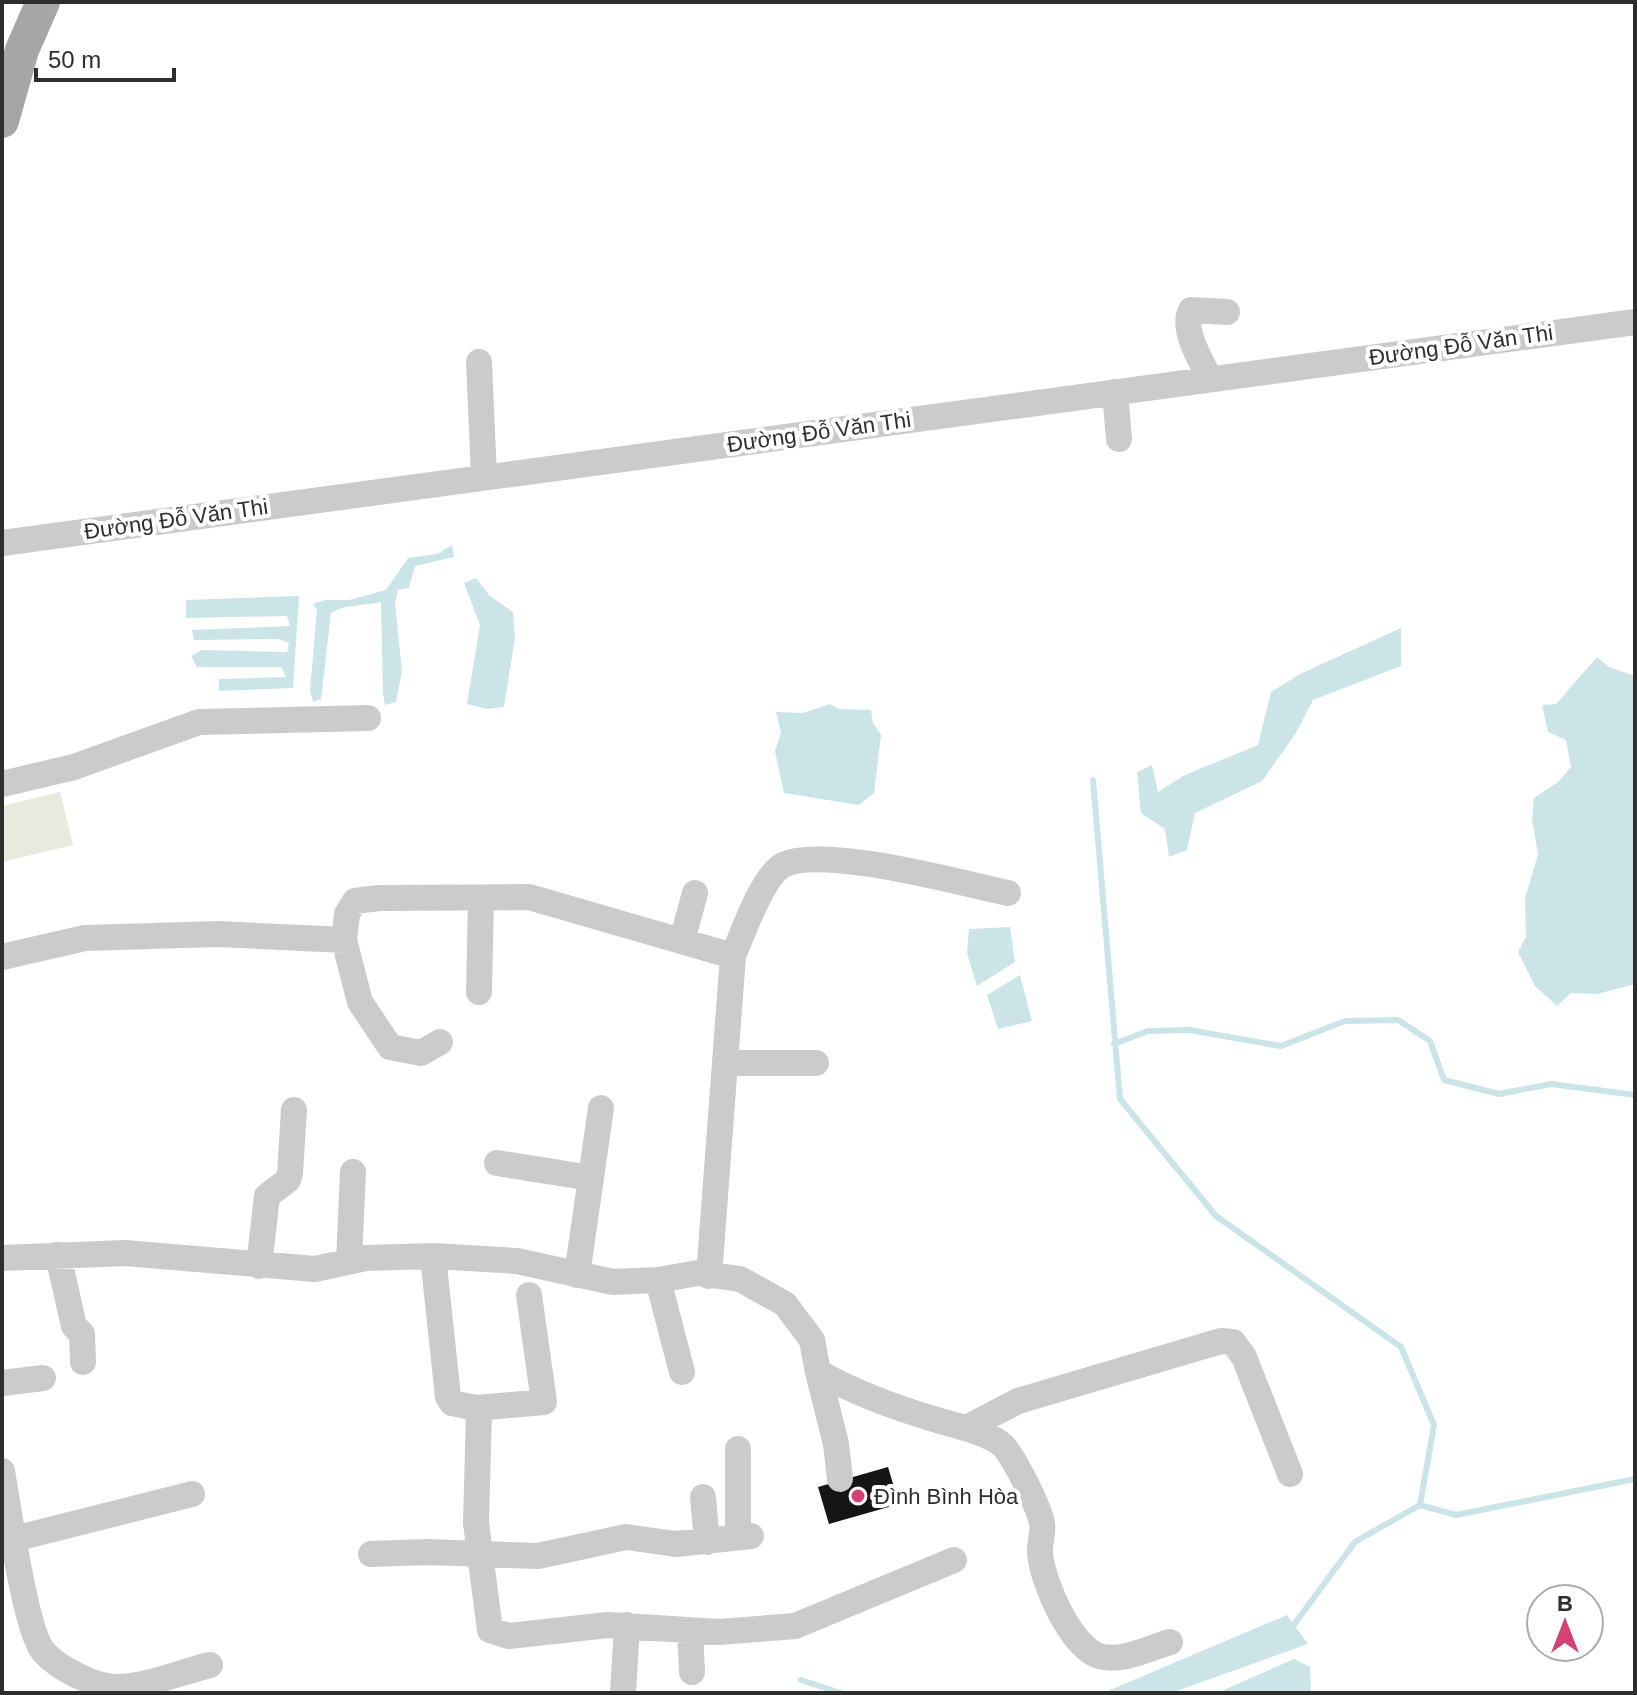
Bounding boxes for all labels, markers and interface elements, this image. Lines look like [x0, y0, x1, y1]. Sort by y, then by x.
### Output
scale bar [36, 32, 174, 82]
text: 50 m [48, 46, 101, 73]
street label: Đường Đỗ Văn Thi [1368, 320, 1554, 370]
street label: Đường Đỗ Văn Thi [726, 407, 912, 457]
street label: Đường Đỗ Văn Thi [83, 494, 269, 544]
place label: Đình Bình Hòa [874, 1484, 1019, 1509]
marker: Đình Bình Hòa [849, 1487, 867, 1505]
north arrow [1525, 1583, 1605, 1663]
text: B [1557, 1591, 1573, 1616]

